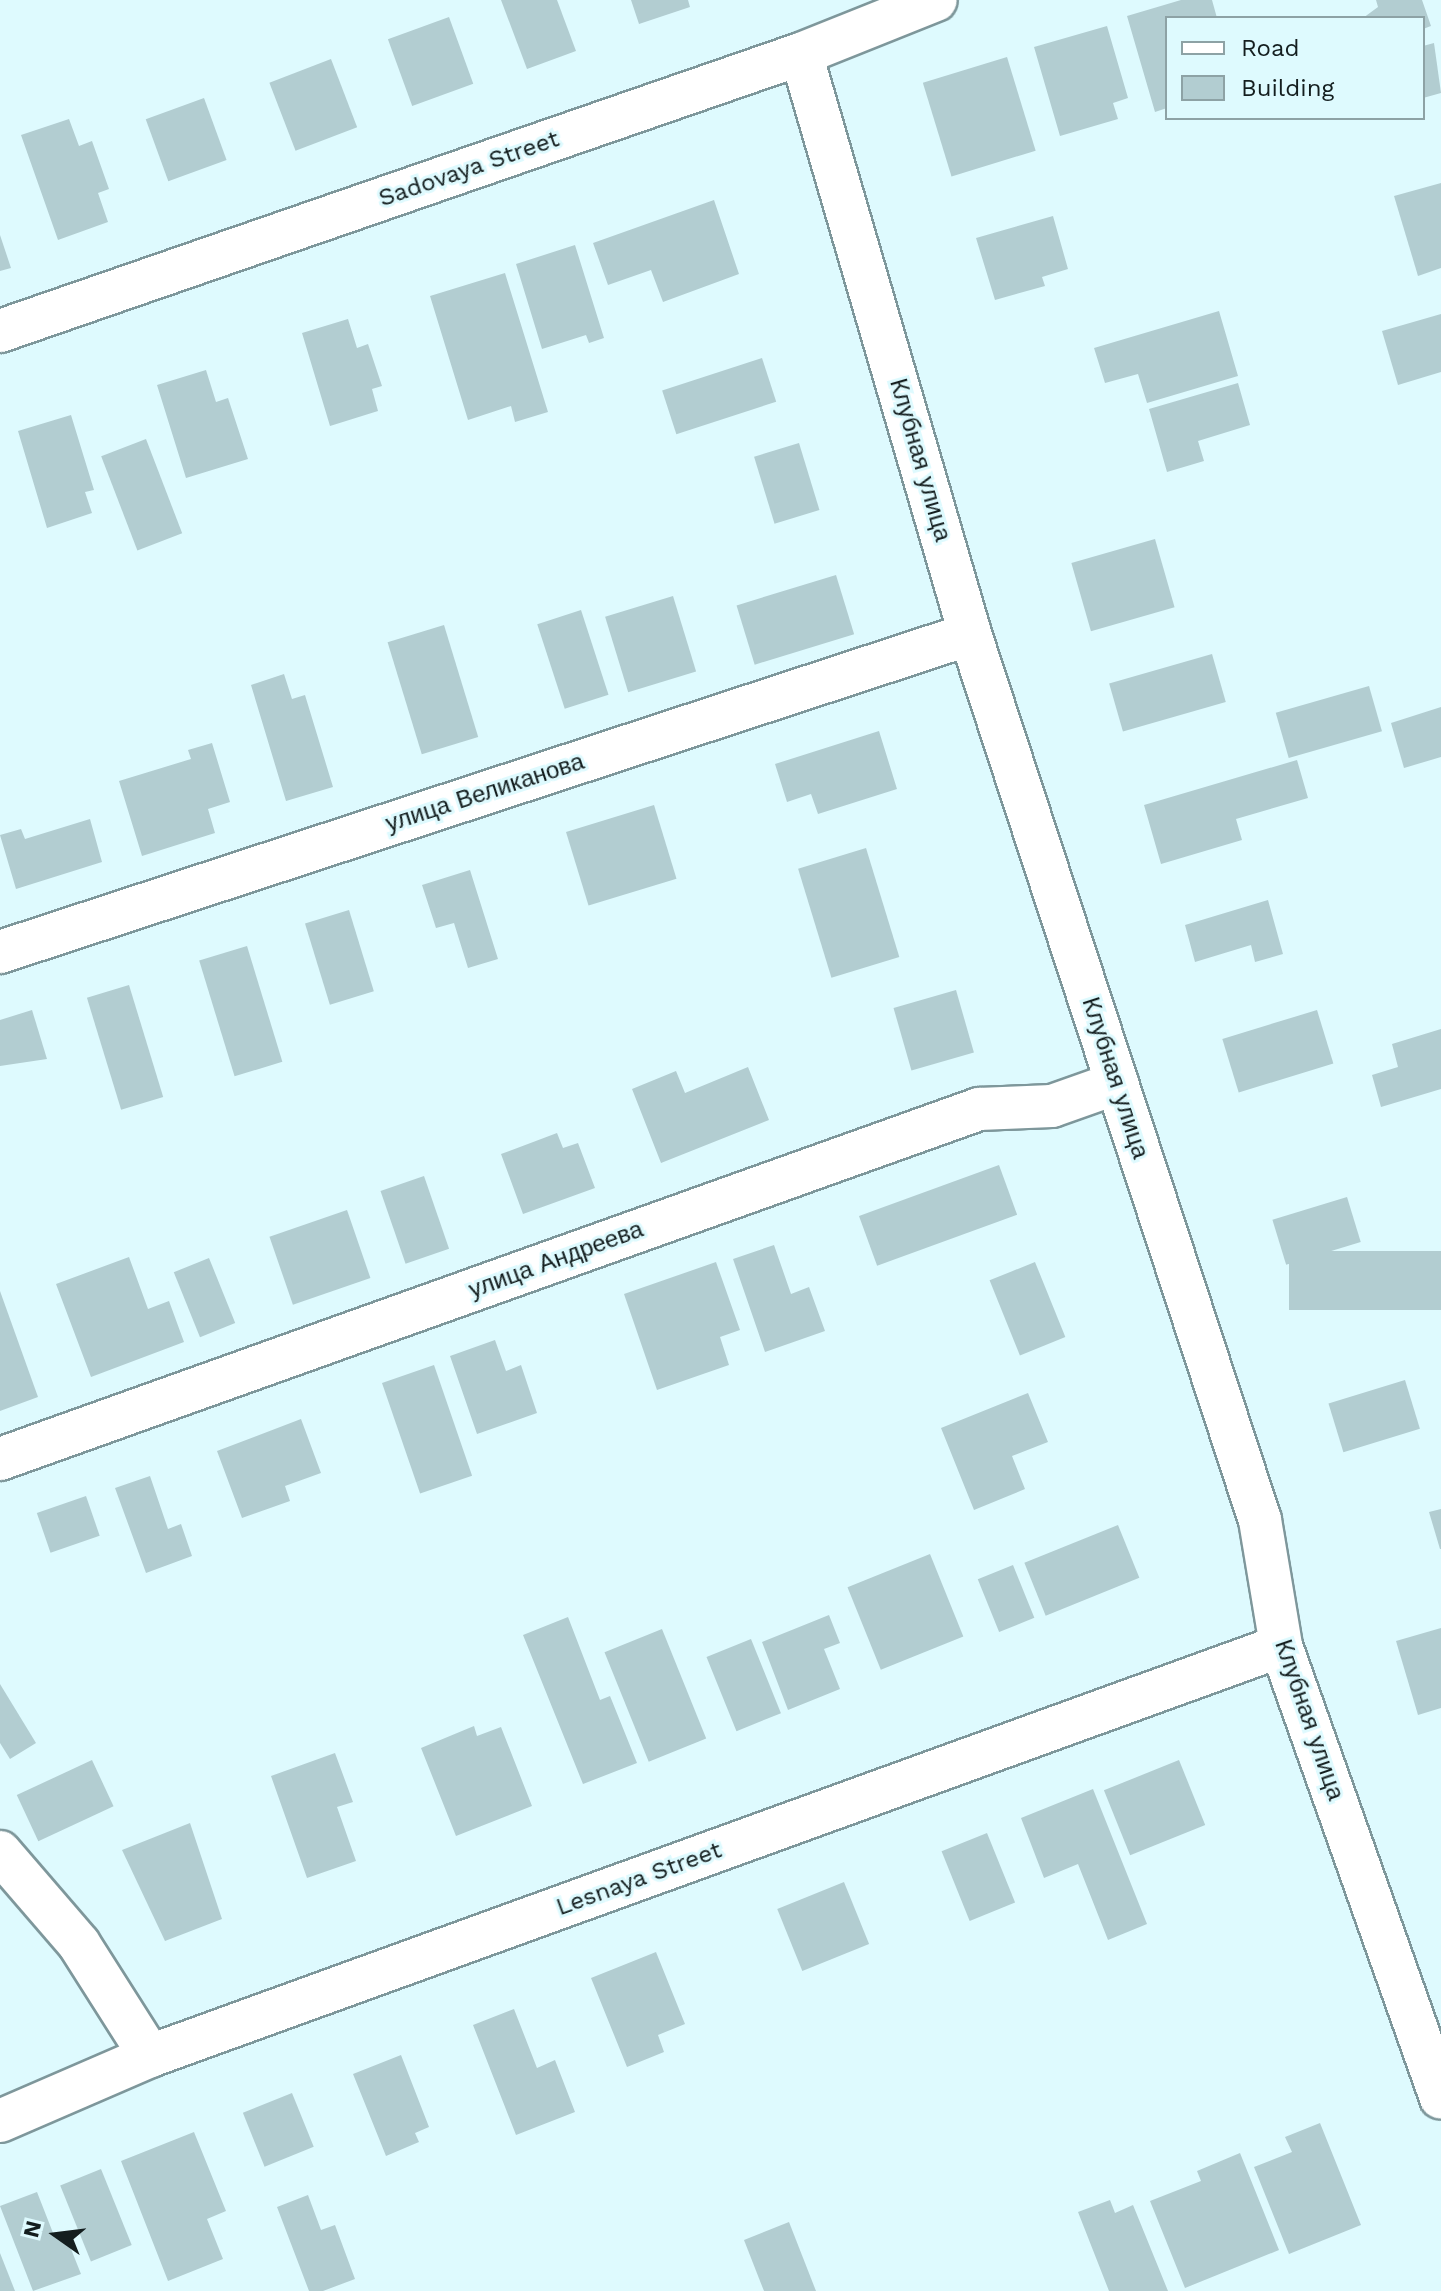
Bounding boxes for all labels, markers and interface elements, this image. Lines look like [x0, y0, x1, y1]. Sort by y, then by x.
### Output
legend [1165, 16, 1425, 120]
text: Road [1241, 34, 1300, 62]
text: Building [1241, 74, 1334, 102]
street label: Sadovaya Street [375, 125, 563, 213]
street label: Клубная улица [883, 375, 957, 545]
street label: улица Великанова [382, 747, 588, 839]
street label: Клубная улица [1075, 994, 1155, 1162]
street label: улица Андреева [465, 1215, 647, 1305]
street label: Клубная улица [1268, 1636, 1350, 1804]
street label: Lesnaya Street [552, 1836, 726, 1922]
north arrow [16, 2195, 96, 2275]
text: N [18, 2218, 46, 2240]

